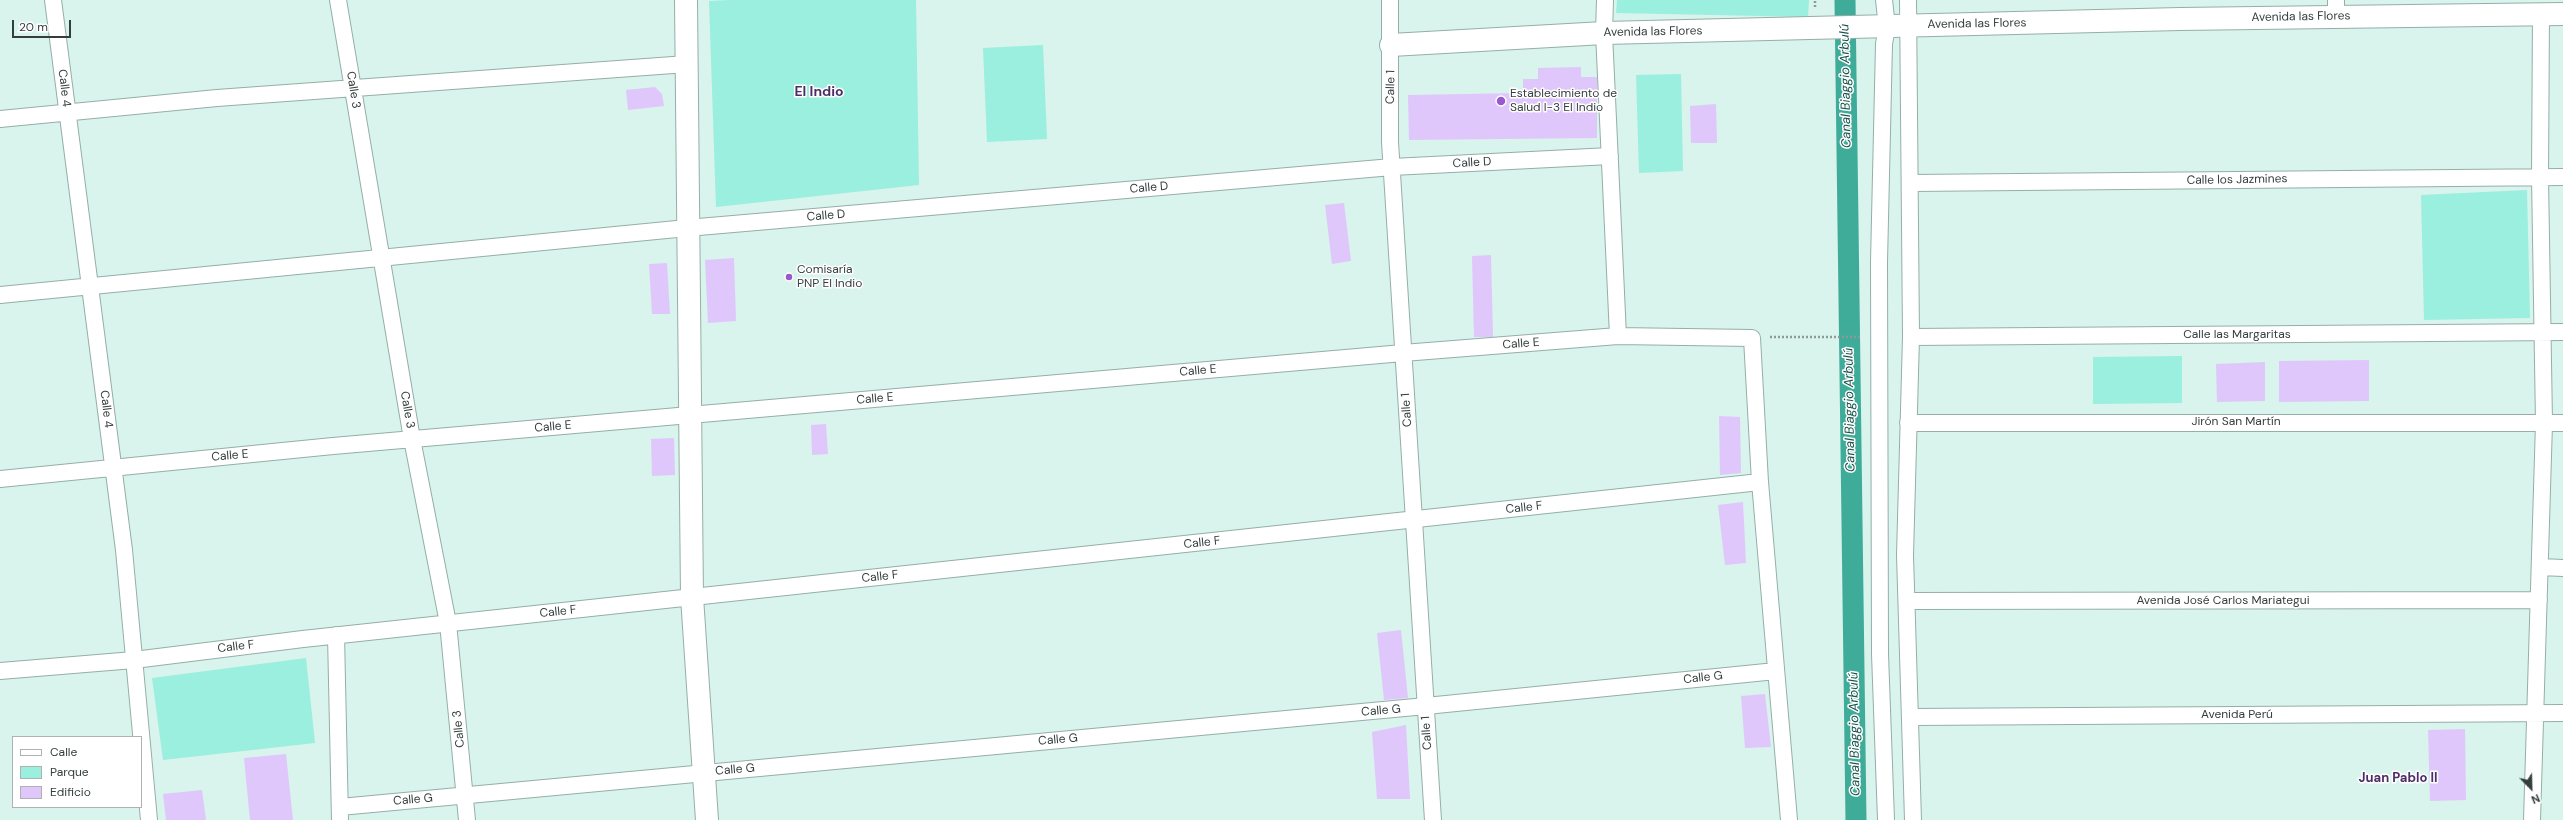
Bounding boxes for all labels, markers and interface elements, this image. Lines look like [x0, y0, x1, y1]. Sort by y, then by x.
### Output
street label: Avenida las Flores [2251, 9, 2351, 25]
scale bar [14, 12, 73, 38]
street label: Avenida las Flores [1927, 16, 2027, 32]
text: 20 m [19, 19, 48, 35]
street label: Avenida las Flores [1603, 24, 1703, 40]
water label: Canal Biaggio Arbulú [1837, 24, 1855, 148]
street label: Calle 4 [55, 68, 73, 108]
street label: Calle 3 [343, 70, 363, 110]
street label: Calle 1 [1384, 70, 1398, 104]
district label: El Indio [794, 84, 844, 100]
place label: Establecimiento de Salud I-3 El Indio [1510, 87, 1617, 115]
marker: Establecimiento de Salud I-3 El Indio [1495, 95, 1507, 107]
street label: Calle D [1452, 155, 1492, 171]
street label: Calle los Jazmines [2186, 172, 2288, 188]
street label: Calle D [1129, 179, 1169, 197]
street label: Calle D [806, 207, 846, 225]
place label: Comisaría PNP El Indio [797, 263, 862, 291]
marker: Comisaría PNP El Indio [784, 272, 794, 282]
street label: Calle las Margaritas [2183, 328, 2291, 342]
street label: Calle E [1502, 336, 1540, 352]
water label: Canal Biaggio Arbulú [1841, 348, 1859, 472]
street label: Calle E [1179, 362, 1217, 380]
street label: Calle 4 [97, 389, 115, 429]
street label: Calle 3 [397, 390, 417, 430]
street label: Calle E [856, 390, 894, 408]
street label: Calle 1 [1399, 392, 1415, 428]
street label: Jirón San Martín [2191, 415, 2281, 429]
street label: Calle E [534, 418, 572, 436]
street label: Calle E [211, 447, 249, 465]
street label: Calle F [1505, 499, 1543, 517]
street label: Calle F [1183, 534, 1221, 552]
street label: Calle F [861, 568, 899, 586]
street label: Avenida José Carlos Mariategui [2136, 594, 2310, 608]
street label: Calle F [539, 603, 577, 621]
street label: Calle F [217, 638, 255, 656]
street label: Calle G [1683, 669, 1723, 687]
water label: Canal Biaggio Arbulú [1846, 672, 1864, 796]
street label: Calle G [1361, 702, 1401, 720]
street label: Avenida Perú [2201, 708, 2273, 722]
street label: Calle 3 [450, 710, 468, 748]
street label: Calle 1 [1419, 715, 1435, 751]
street label: Calle G [1038, 731, 1078, 749]
legend [12, 736, 142, 808]
text: Calle [50, 744, 77, 760]
street label: Calle G [715, 761, 755, 779]
text: Parque [50, 764, 89, 780]
north arrow [2511, 768, 2551, 808]
district label: Juan Pablo II [2359, 771, 2437, 787]
text: Edificio [50, 784, 91, 800]
street label: Calle G [393, 791, 433, 809]
text: N [2529, 791, 2542, 807]

